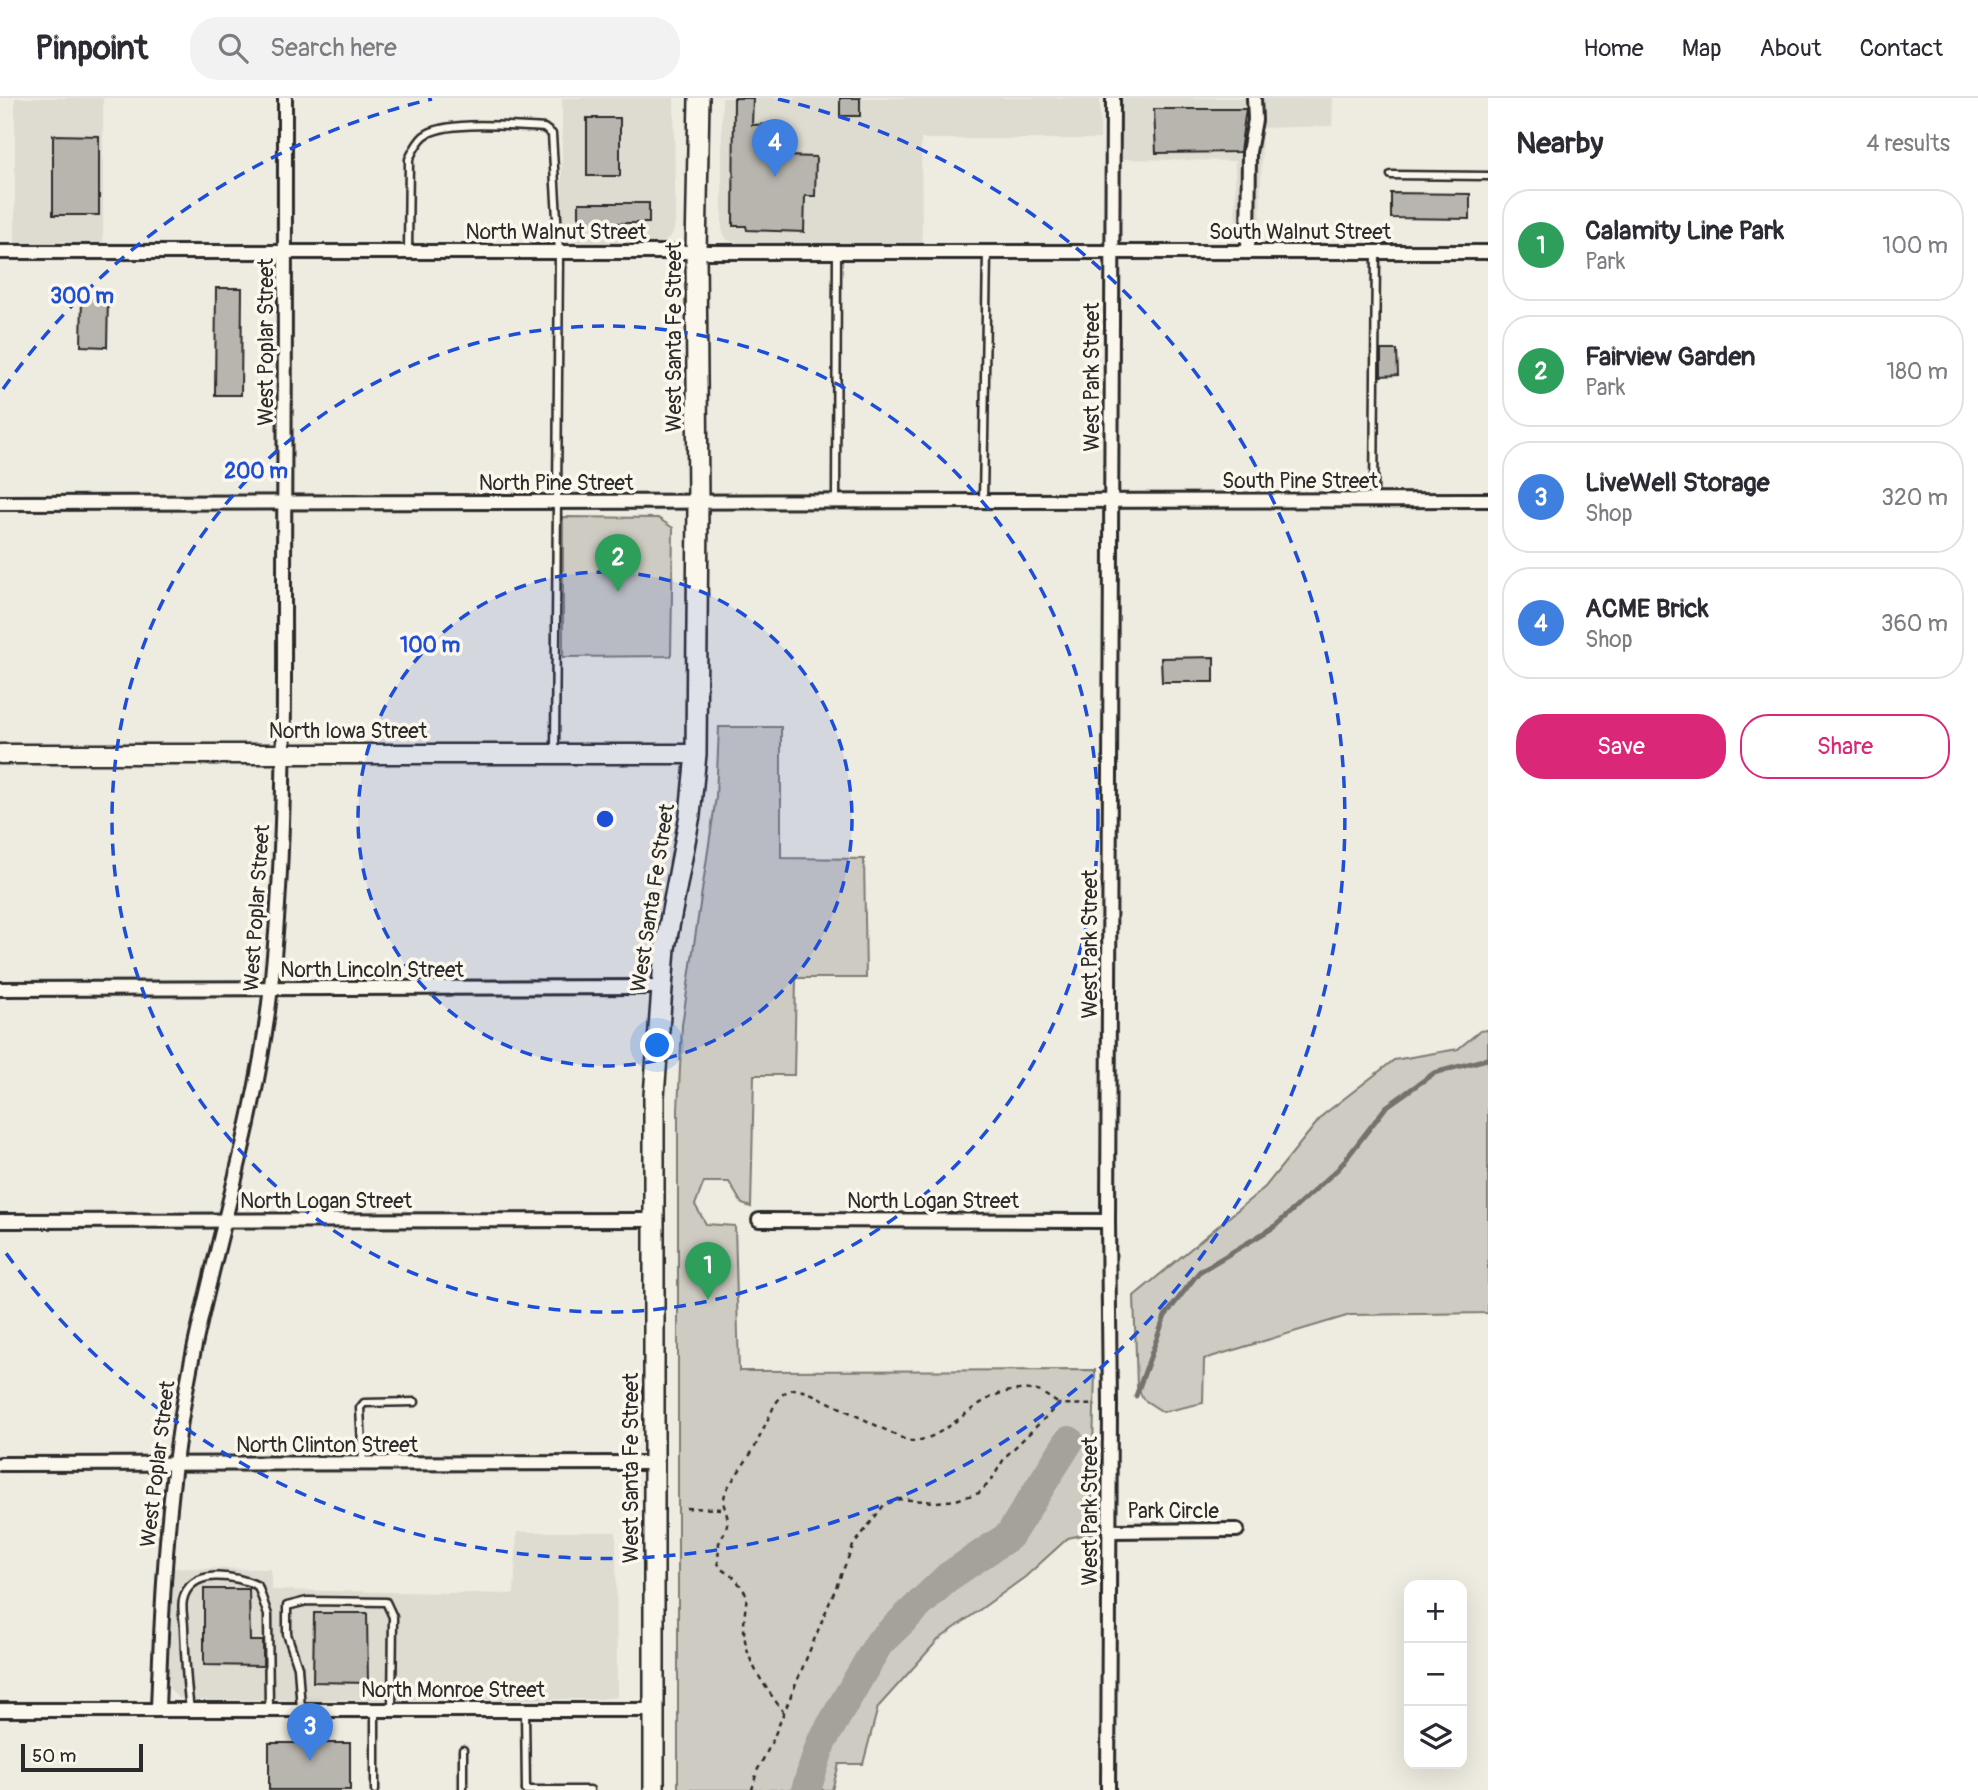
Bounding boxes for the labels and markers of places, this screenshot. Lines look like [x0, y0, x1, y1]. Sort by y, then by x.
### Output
pin: 4 [752, 119, 798, 177]
pin: 2 [595, 534, 641, 592]
centre of rings [593, 807, 617, 831]
pin: 1 [685, 1242, 731, 1300]
pin: 3 [287, 1703, 333, 1761]

